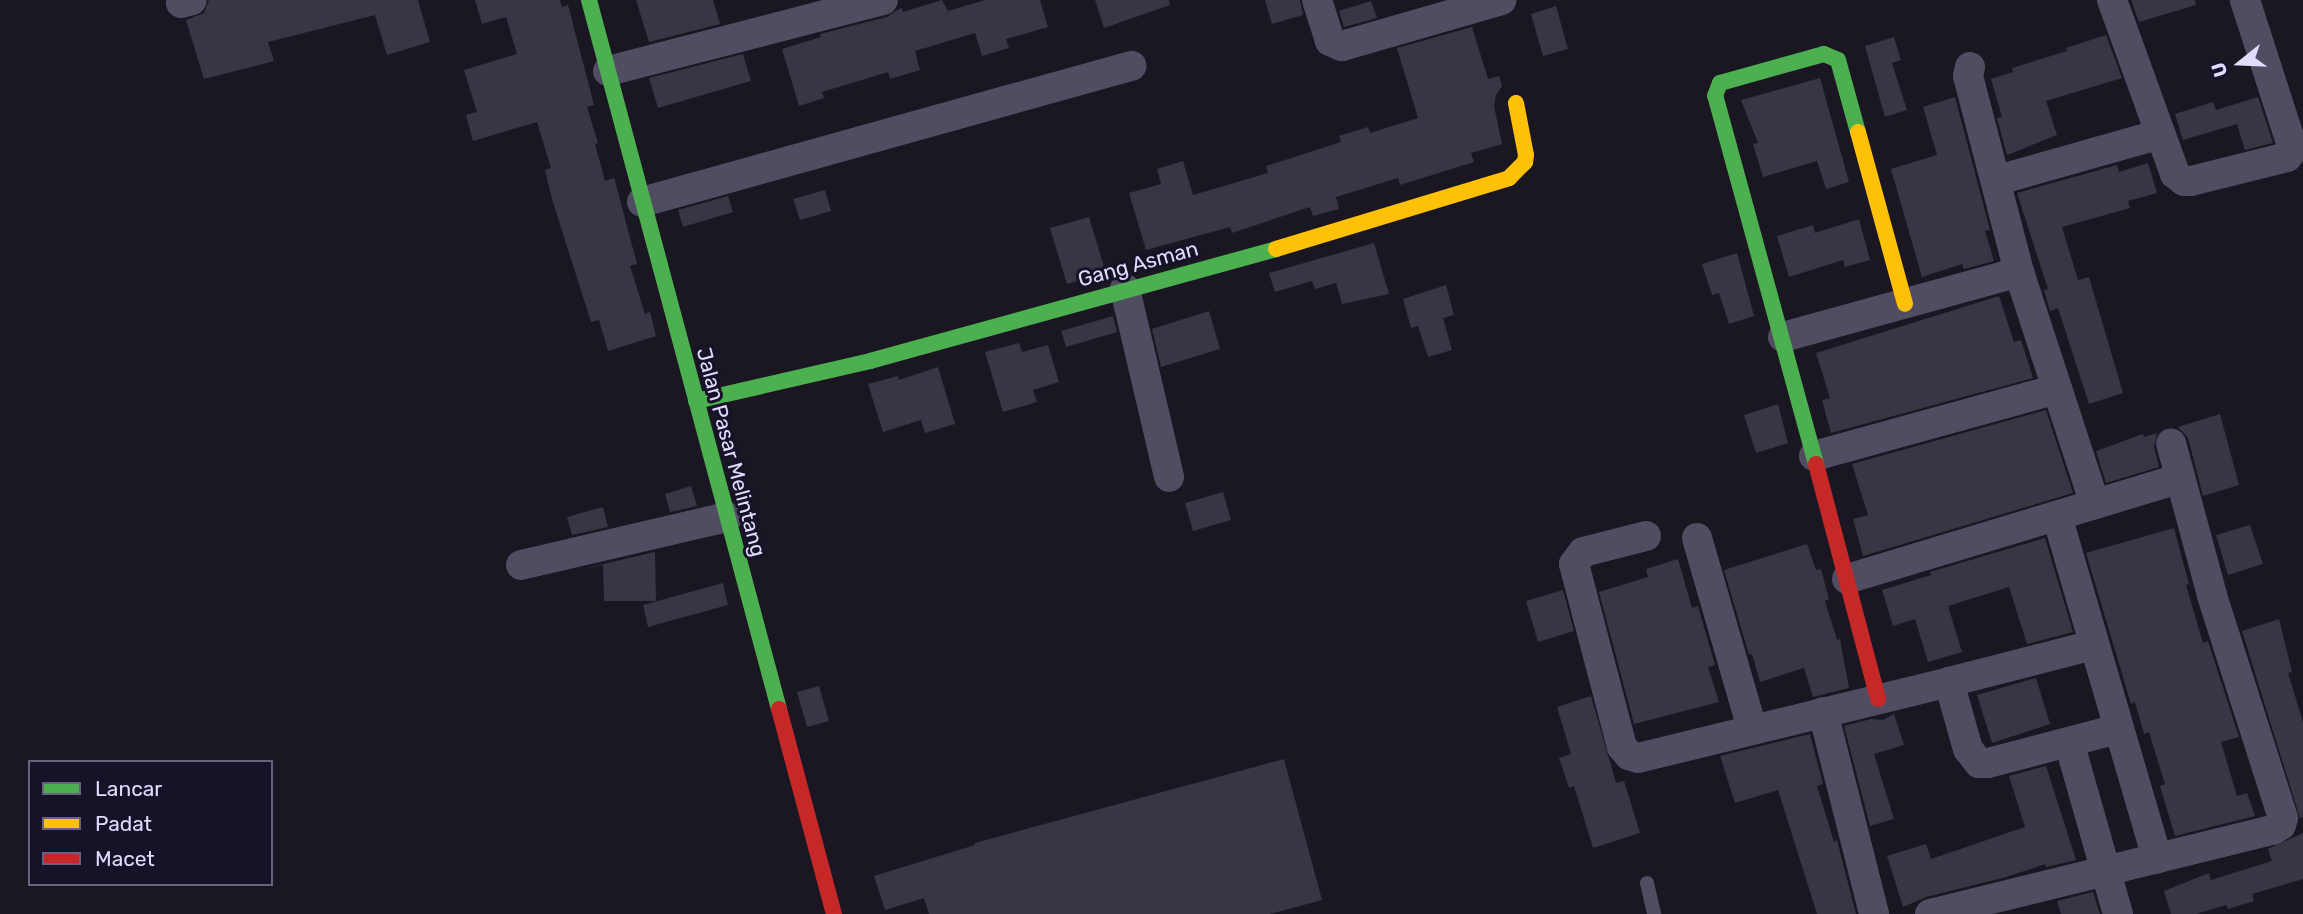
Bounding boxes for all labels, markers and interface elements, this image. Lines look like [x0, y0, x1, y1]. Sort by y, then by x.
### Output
north arrow [2205, 28, 2275, 98]
text: U [2206, 60, 2233, 80]
street label: Gang Asman [1075, 236, 1201, 292]
street label: Jalan Pasar Melintang [691, 344, 771, 560]
legend [28, 760, 273, 886]
text: Lancar [95, 776, 162, 801]
text: Padat [95, 811, 152, 836]
text: Macet [95, 846, 155, 871]

